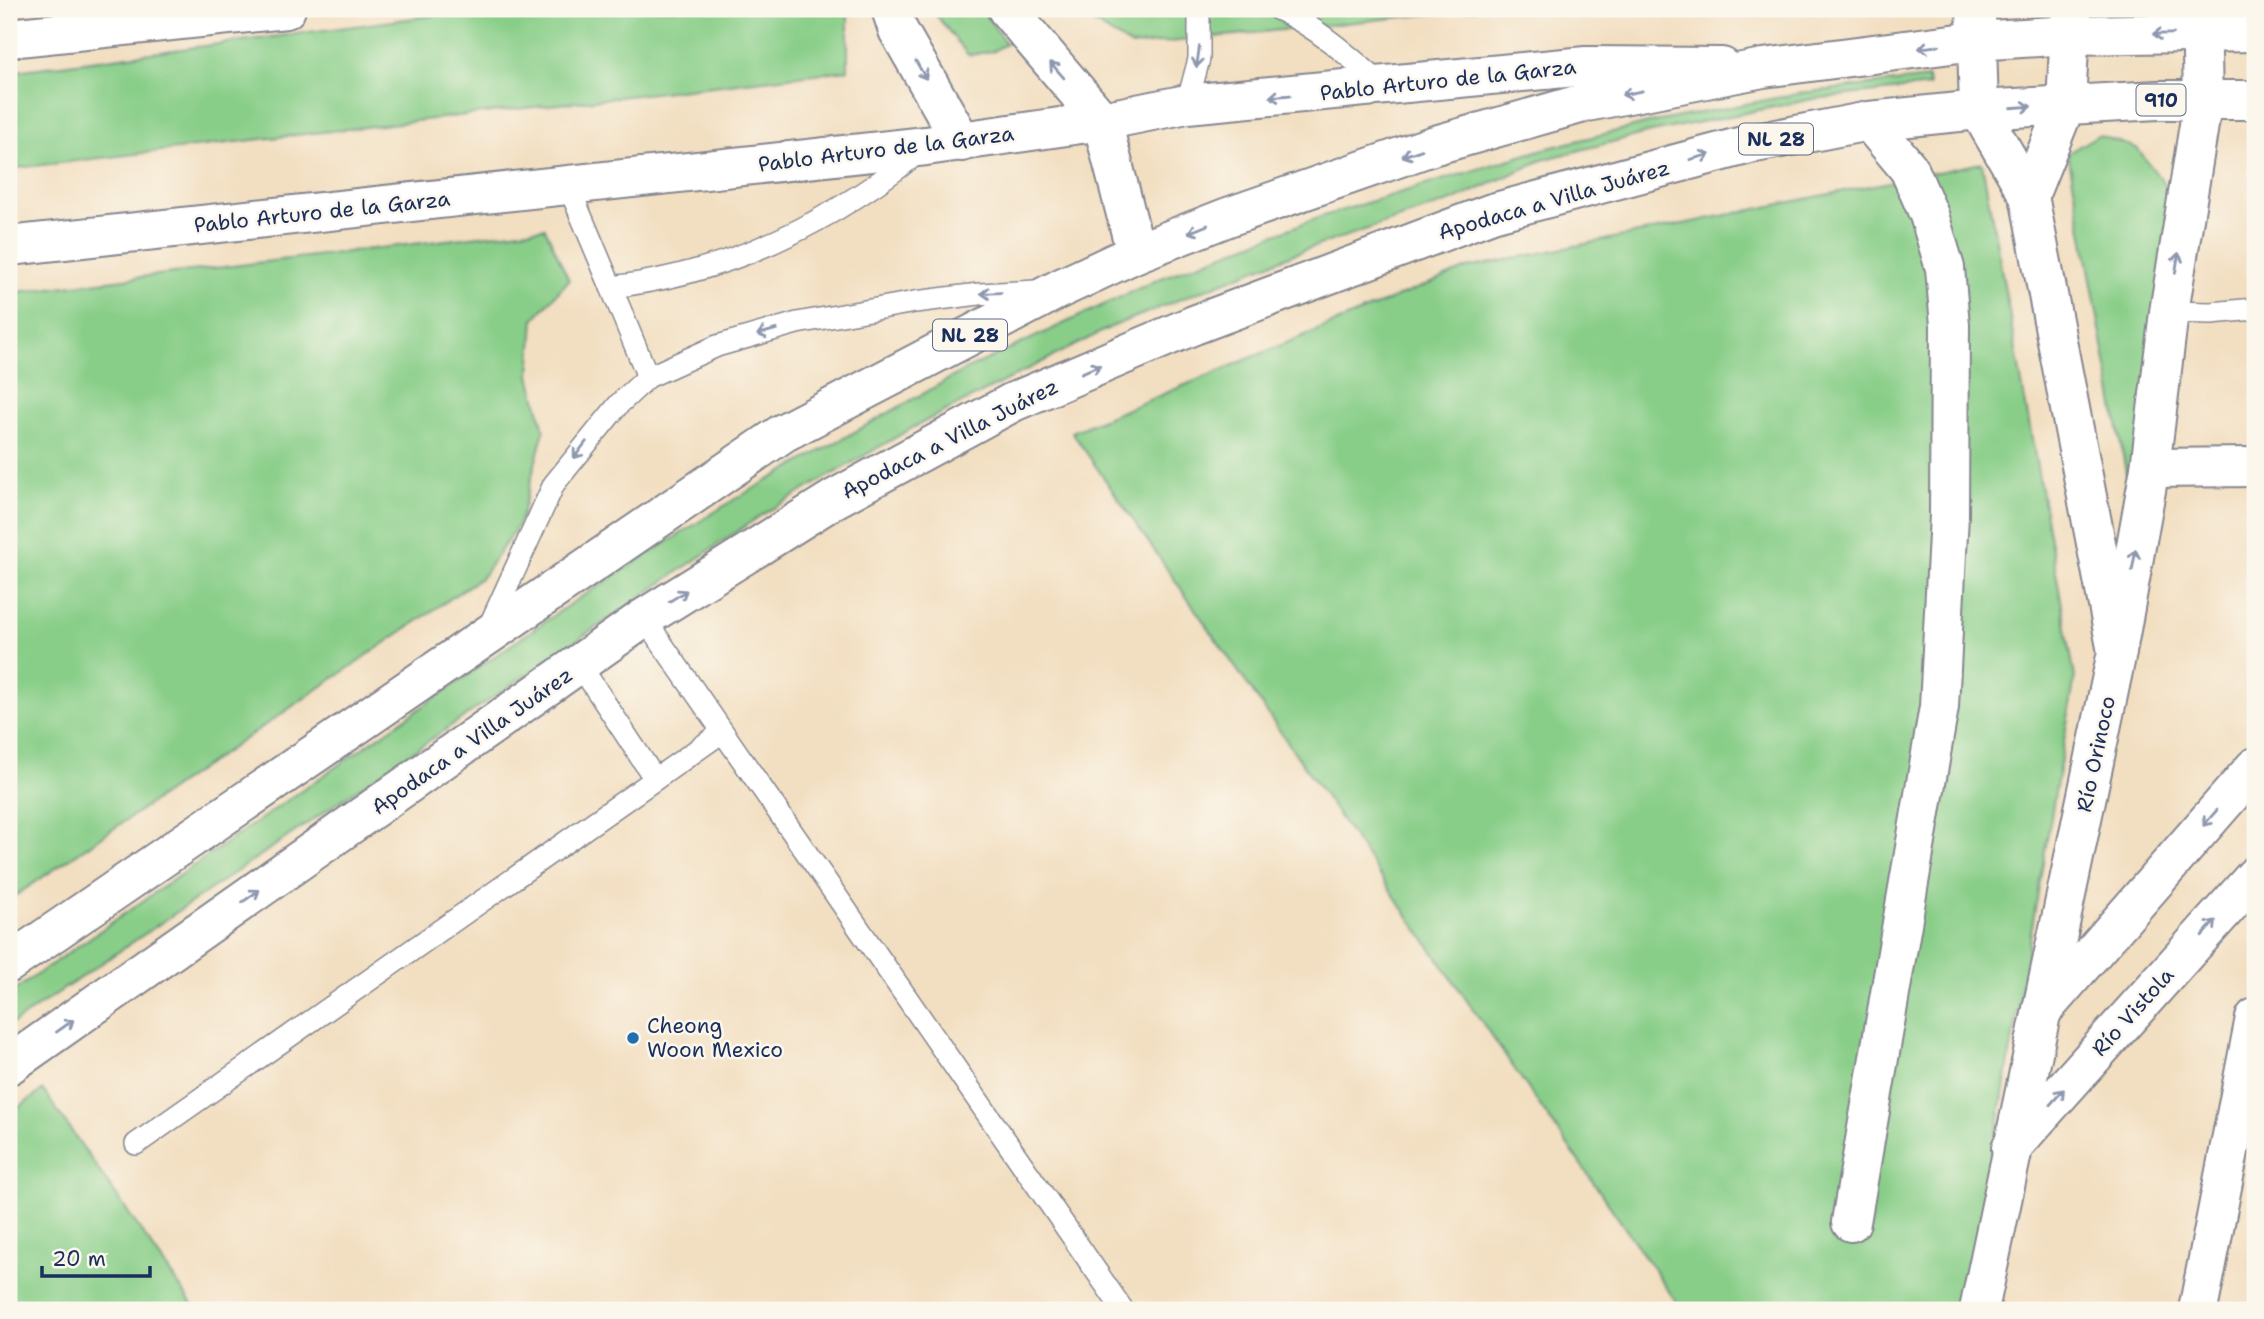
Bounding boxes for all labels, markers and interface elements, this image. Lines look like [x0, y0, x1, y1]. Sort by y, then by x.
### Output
one-way arrow [2151, 27, 2174, 41]
one-way arrow [1918, 41, 1941, 54]
one-way arrow [1191, 45, 1204, 68]
street label: Pablo Arturo de la Garza [1318, 53, 1578, 107]
one-way arrow [915, 59, 928, 80]
one-way arrow [1049, 61, 1065, 79]
road number: 910 [2136, 85, 2186, 116]
one-way arrow [1621, 87, 1644, 101]
one-way arrow [1269, 90, 1292, 103]
one-way arrow [2009, 101, 2032, 114]
street label: Pablo Arturo de la Garza [756, 119, 1016, 179]
road number: NL 28 [1739, 124, 1813, 154]
one-way arrow [1402, 148, 1424, 160]
one-way arrow [1688, 150, 1711, 163]
street label: Apodaca a Villa Juárez [1435, 154, 1673, 246]
street label: Pablo Arturo de la Garza [192, 185, 452, 239]
one-way arrow [1187, 223, 1209, 236]
one-way arrow [2171, 252, 2184, 275]
one-way arrow [980, 287, 1003, 300]
road number: NL 28 [933, 320, 1007, 350]
one-way arrow [757, 326, 779, 339]
one-way arrow [1080, 362, 1102, 375]
street label: Apodaca a Villa Juárez [837, 372, 1063, 506]
one-way arrow [573, 440, 588, 458]
one-way arrow [2127, 549, 2141, 572]
one-way arrow [668, 589, 688, 603]
street label: Apodaca a Villa Juárez [366, 661, 578, 821]
street label: Río Orinoco [2070, 693, 2122, 815]
one-way arrow [2202, 809, 2218, 827]
one-way arrow [241, 888, 260, 903]
one-way arrow [2201, 919, 2217, 937]
street label: Río Vistola [2086, 962, 2180, 1062]
place label: Cheong Woon Mexico [647, 1012, 783, 1064]
one-way arrow [55, 1019, 74, 1033]
marker: Cheong Woon Mexico [625, 1030, 641, 1046]
one-way arrow [2049, 1089, 2065, 1107]
scale bar [42, 1235, 150, 1279]
text: 20 m [52, 1245, 106, 1273]

